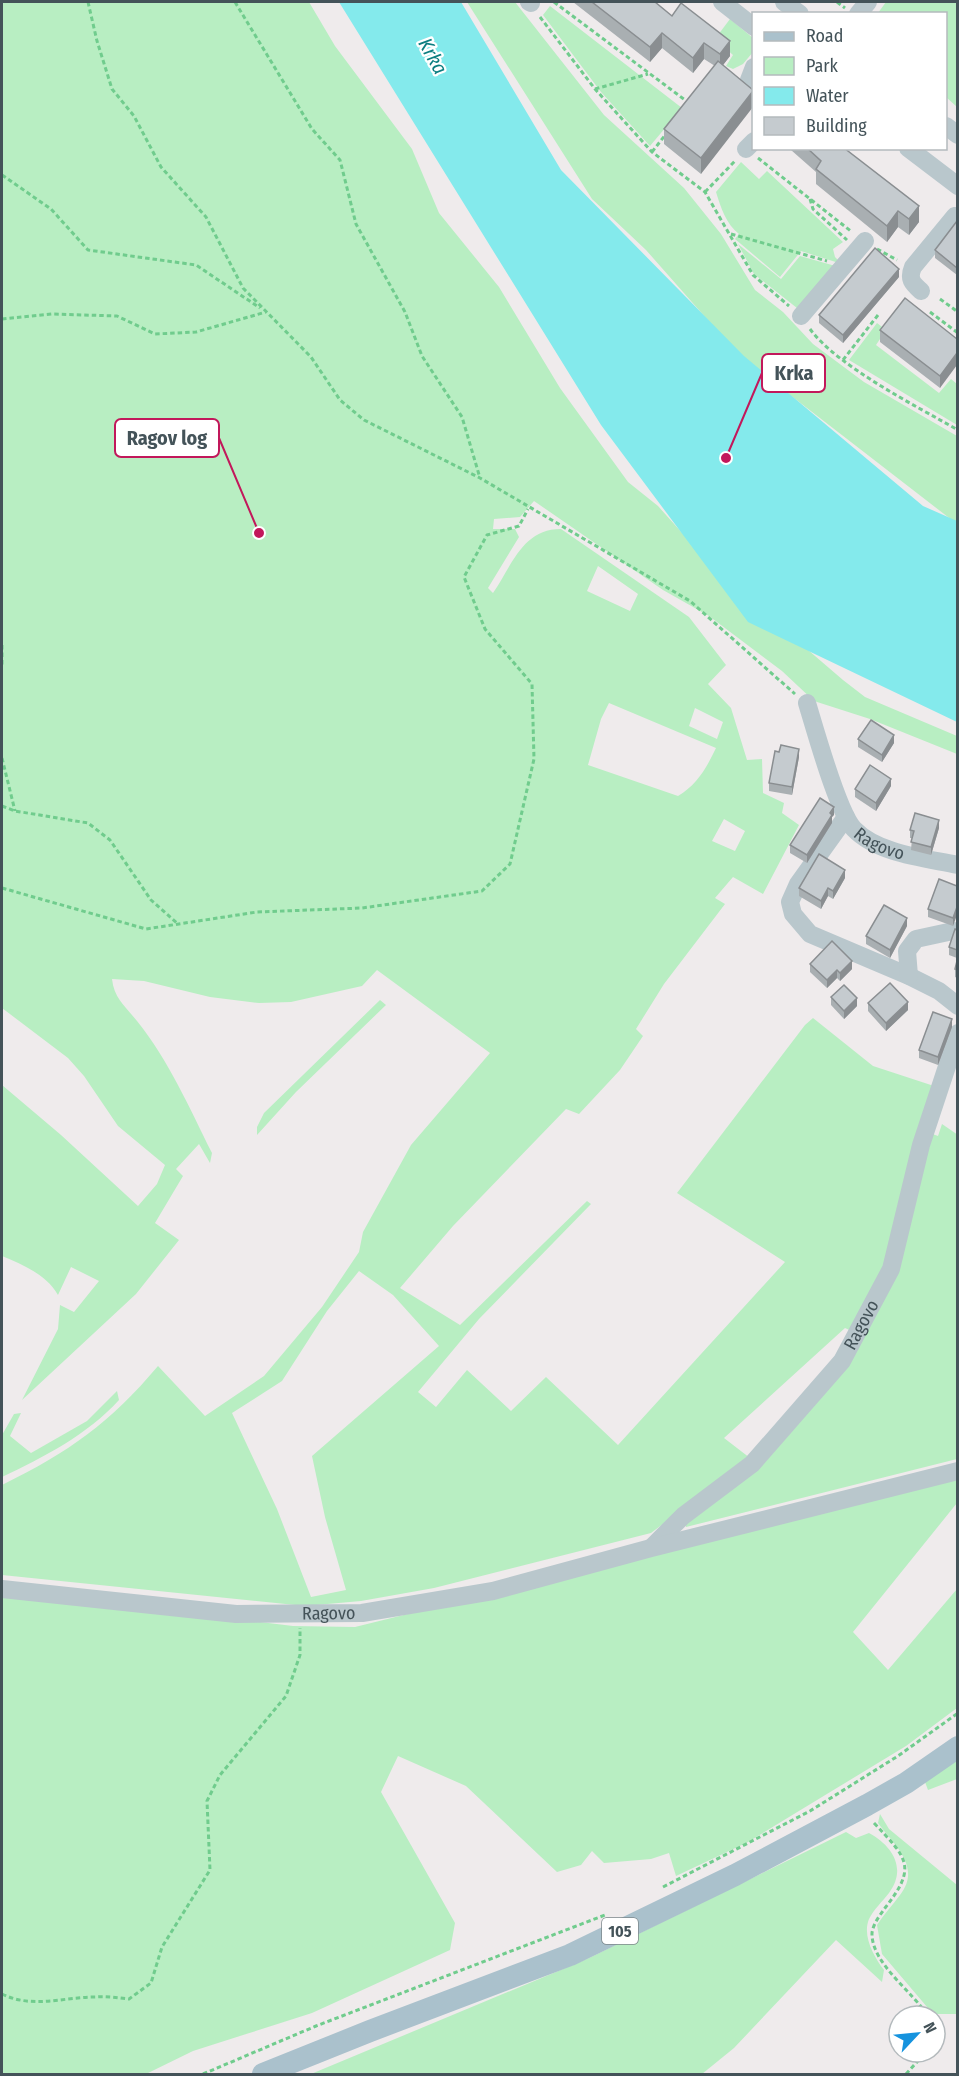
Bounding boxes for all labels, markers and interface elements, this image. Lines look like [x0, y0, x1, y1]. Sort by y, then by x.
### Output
legend [752, 12, 947, 150]
text: Road [806, 25, 843, 47]
water label: Krka [413, 34, 453, 78]
text: Park [806, 55, 839, 77]
text: Water [806, 85, 849, 107]
text: Building [806, 115, 867, 137]
callout: Krka [762, 354, 825, 392]
text: Krka [775, 361, 813, 385]
callout: Ragov log [115, 419, 219, 457]
text: Ragov log [127, 426, 207, 450]
street label: Ragovo [849, 823, 907, 865]
street label: Ragovo [839, 1296, 883, 1354]
street label: Ragovo [302, 1602, 355, 1624]
road number: 105 [602, 1918, 638, 1944]
north arrow [887, 2004, 947, 2064]
text: N [919, 2019, 941, 2036]

